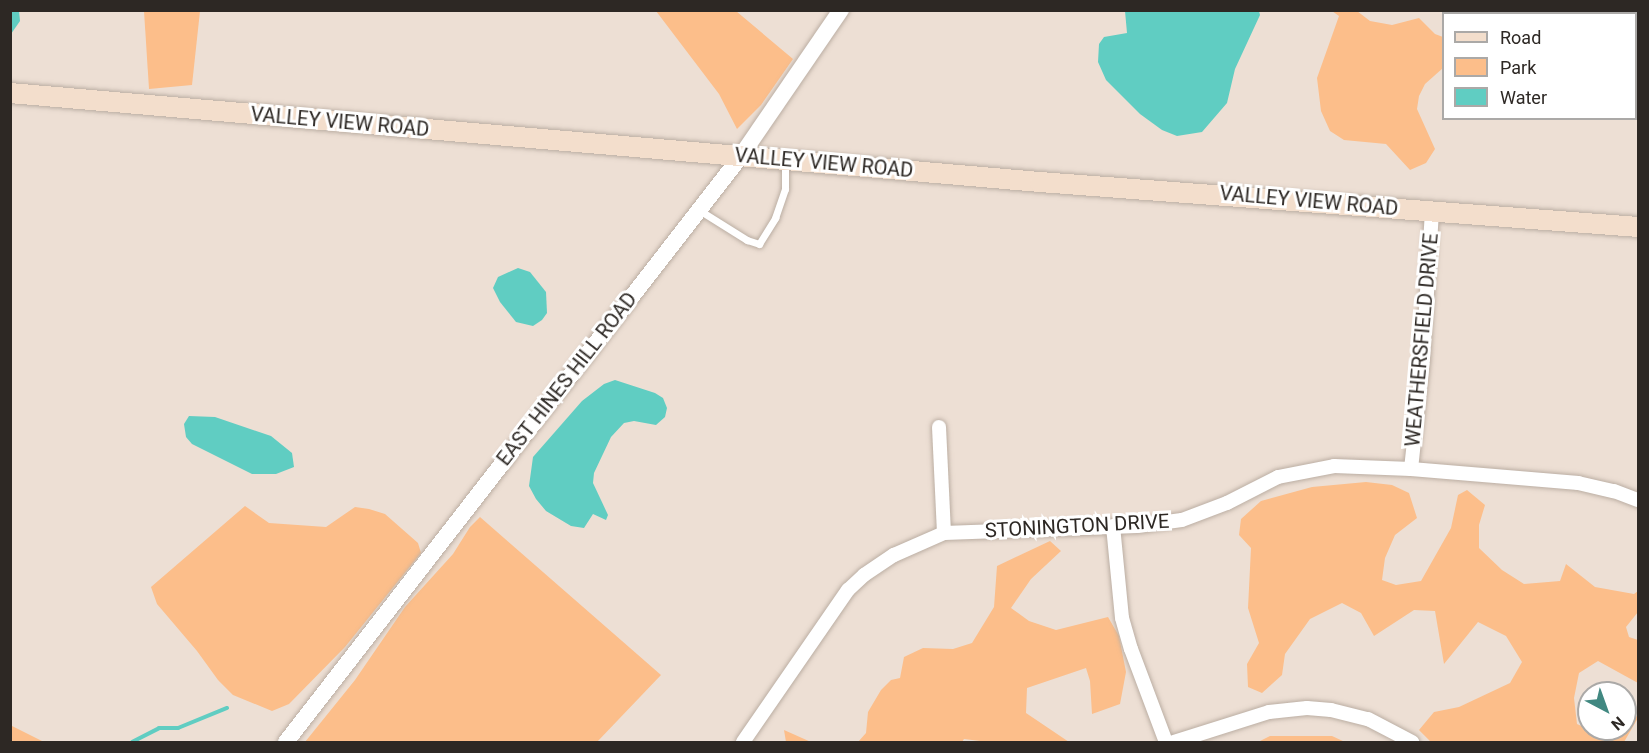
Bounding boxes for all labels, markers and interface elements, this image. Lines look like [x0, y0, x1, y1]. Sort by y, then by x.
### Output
legend [1442, 12, 1637, 120]
text: Road [1500, 27, 1541, 48]
text: Park [1500, 57, 1536, 78]
text: Water [1500, 87, 1547, 108]
street label: VALLEY VIEW ROAD [250, 102, 430, 142]
street label: VALLEY VIEW ROAD [734, 143, 914, 183]
street label: VALLEY VIEW ROAD [1219, 181, 1399, 221]
street label: WEATHERSFIELD DRIVE [1401, 232, 1443, 448]
street label: EAST HINES HILL ROAD [492, 287, 642, 471]
street label: STONINGTON DRIVE [984, 509, 1170, 543]
north arrow [1577, 681, 1637, 741]
text: N [1607, 713, 1628, 734]

